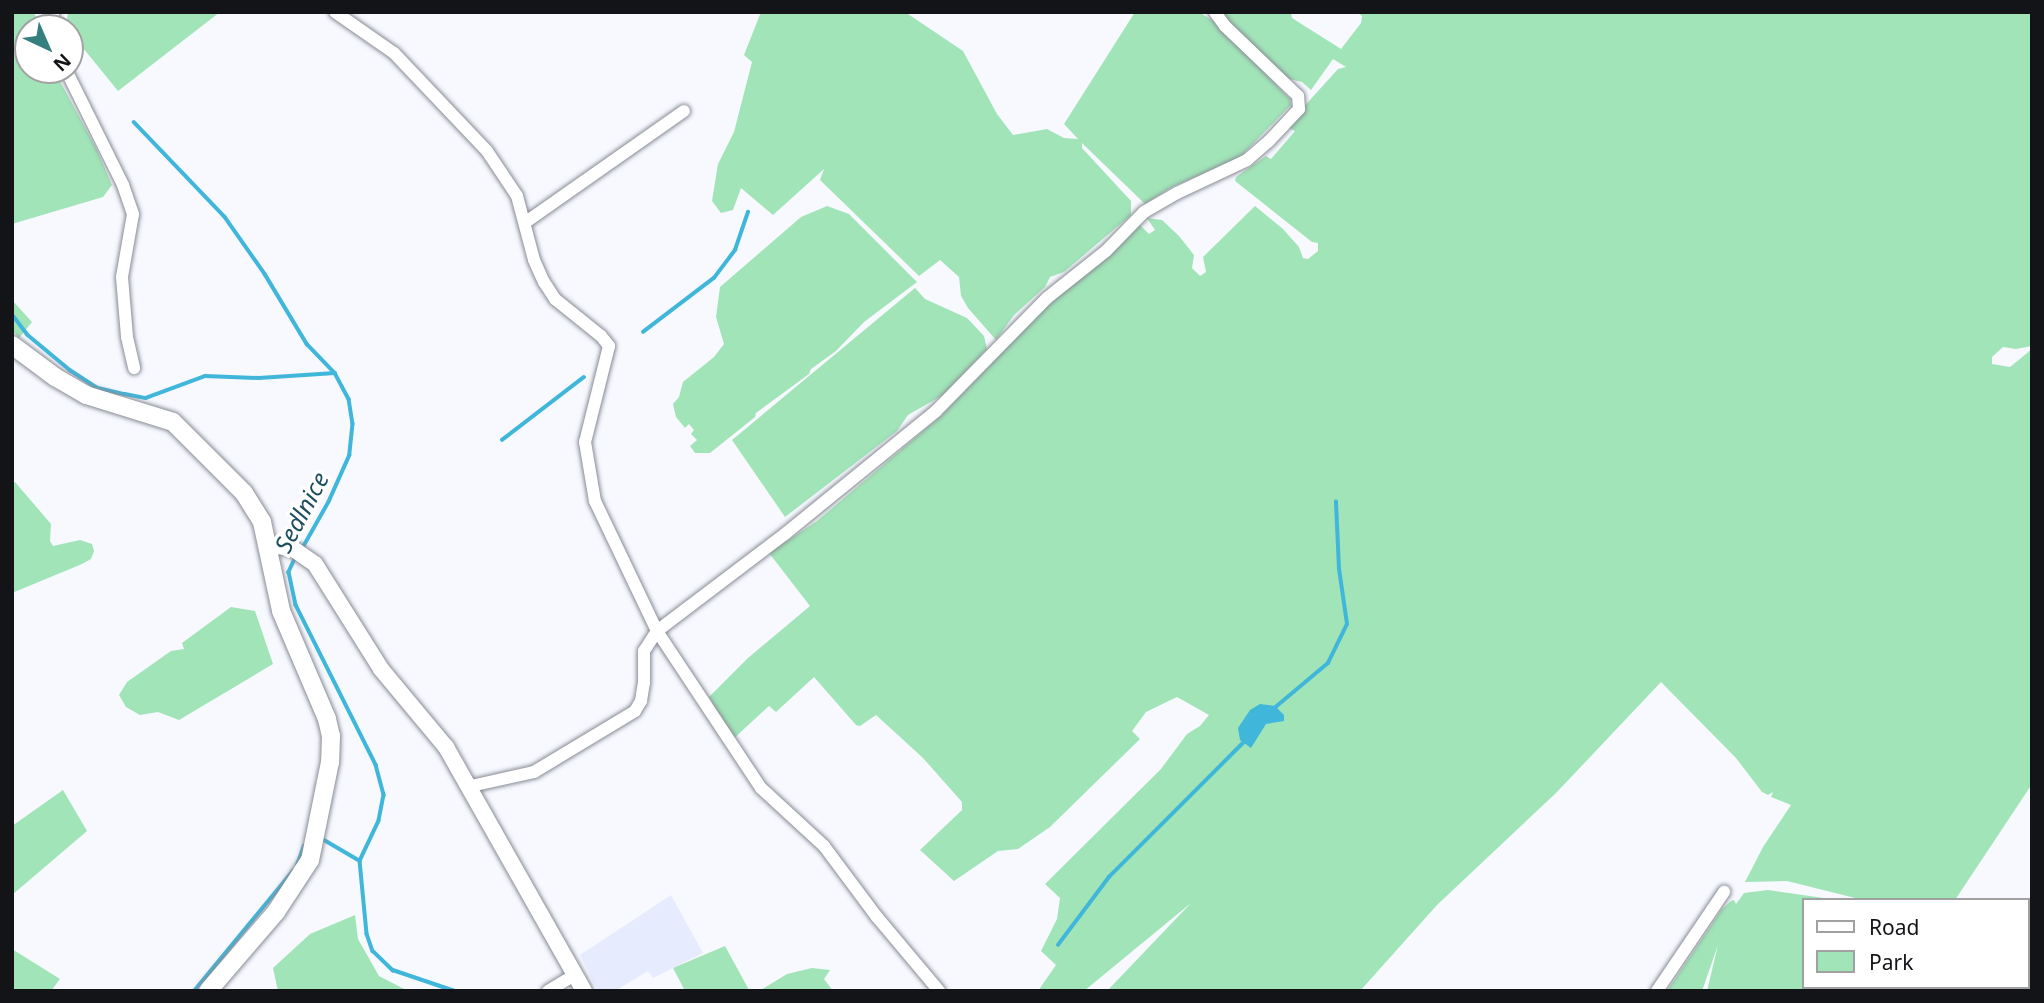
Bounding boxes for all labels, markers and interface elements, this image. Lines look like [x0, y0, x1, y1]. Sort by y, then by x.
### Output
north arrow [14, 14, 84, 84]
text: N [48, 48, 77, 77]
water label: Sedlnice [268, 467, 334, 557]
legend [1802, 898, 2030, 989]
text: Road [1869, 913, 1919, 941]
text: Park [1869, 948, 1913, 976]

